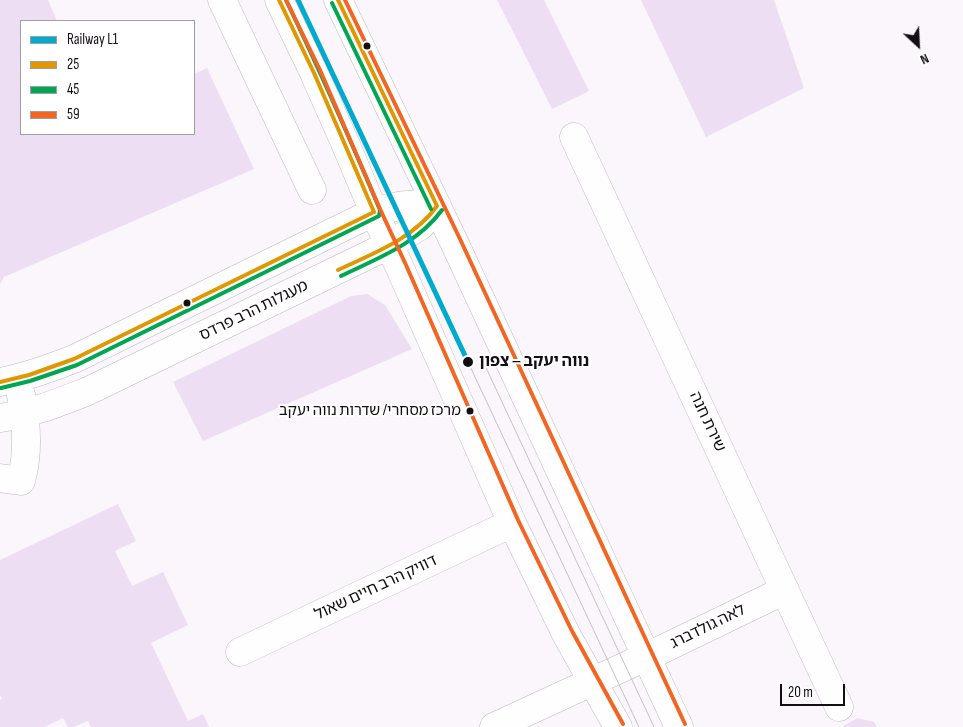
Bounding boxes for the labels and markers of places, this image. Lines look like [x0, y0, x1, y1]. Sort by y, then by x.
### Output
unlabelled marker [362, 41, 372, 51]
unlabelled marker [182, 298, 192, 308]
place label: נווה יעקב – צפון [479, 352, 589, 372]
marker: נווה יעקב – צפון [461, 355, 475, 369]
place label: מרכז מסחרי/ שדרות נווה יעקב [279, 402, 461, 420]
marker: מרכז מסחרי/ שדרות נווה יעקב [465, 406, 475, 416]

